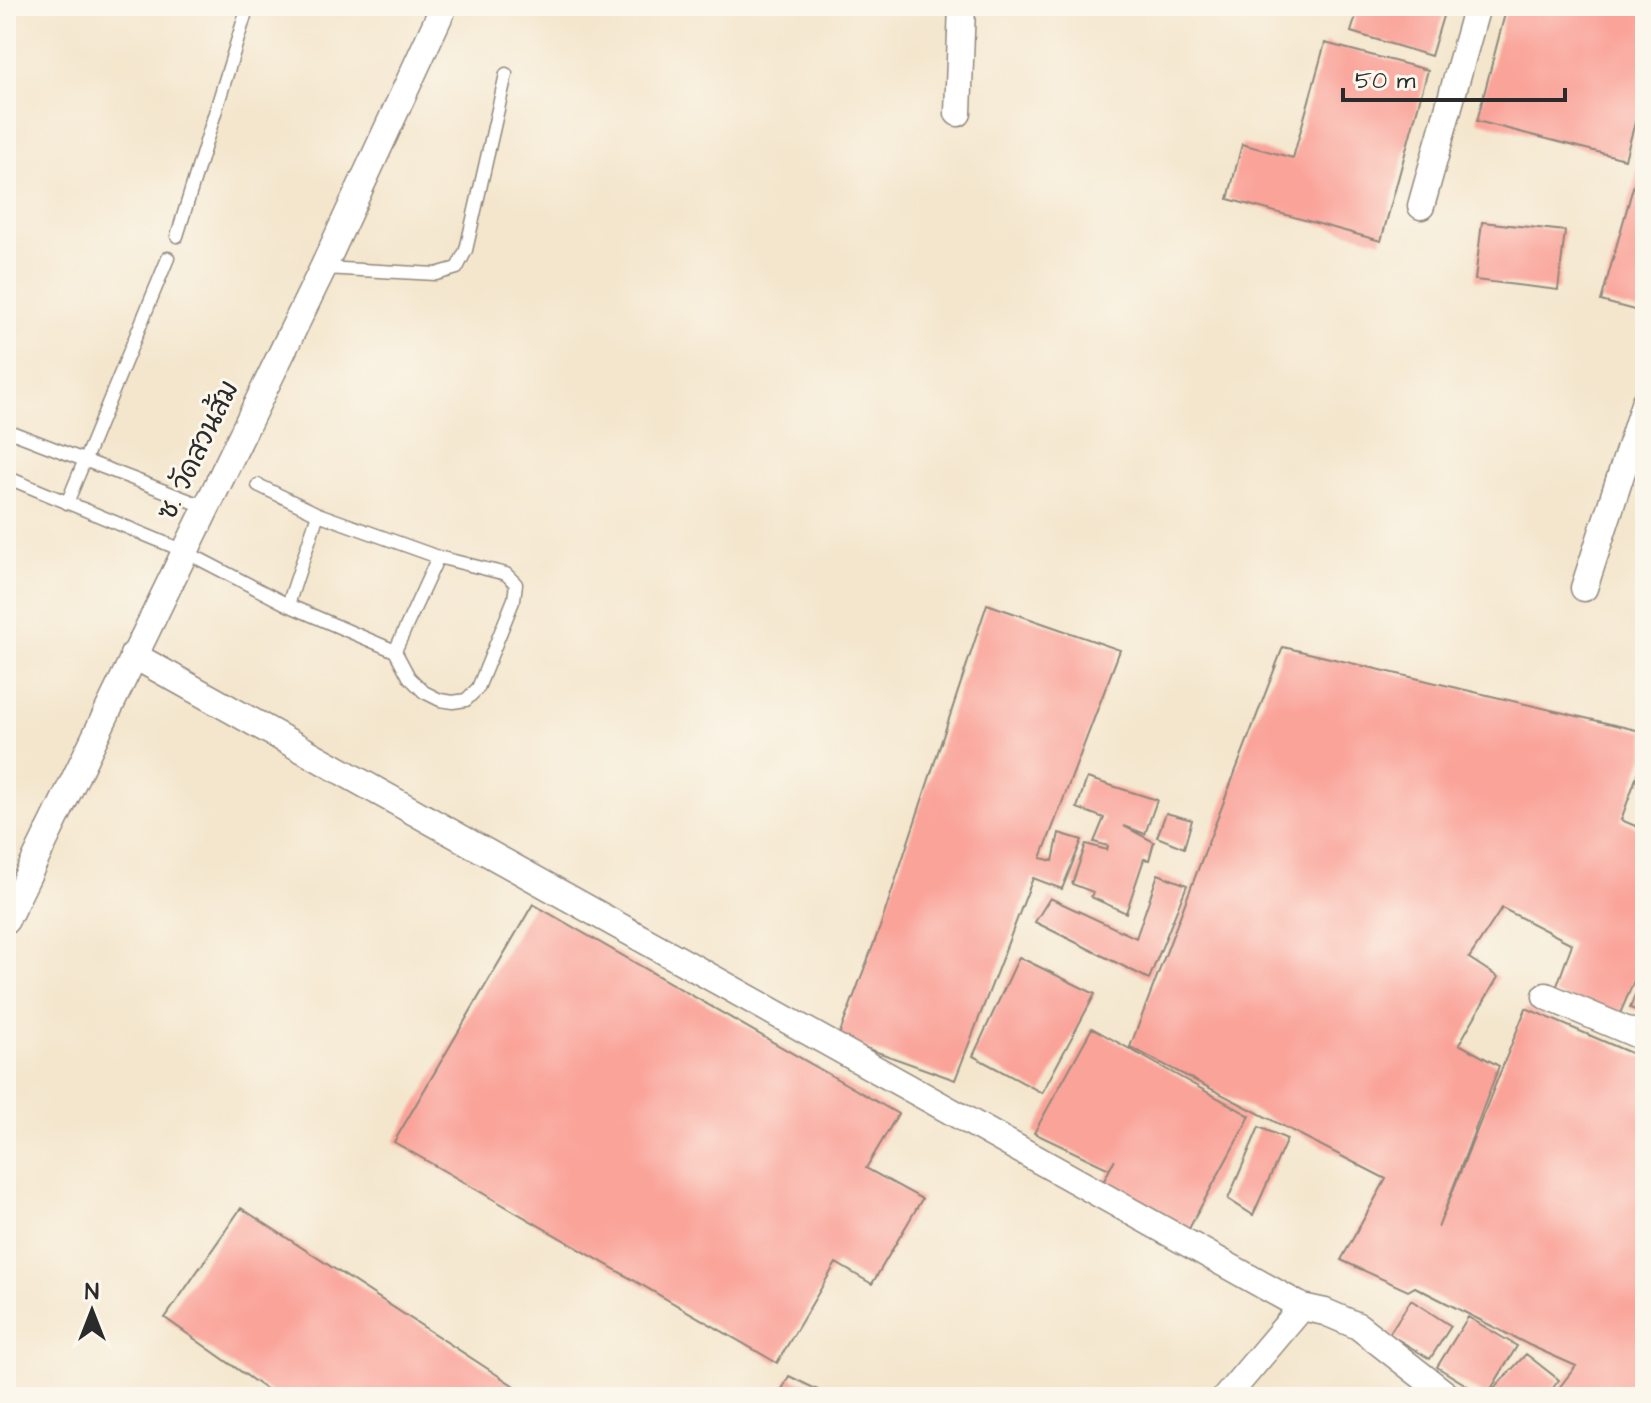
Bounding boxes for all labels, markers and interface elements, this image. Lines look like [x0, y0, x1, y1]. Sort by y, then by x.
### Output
scale bar [1343, 52, 1565, 102]
text: 50 m [1355, 64, 1416, 98]
street label: ซ. วัดสวนส้ม [147, 374, 249, 526]
north arrow [52, 1271, 132, 1351]
text: N [85, 1277, 99, 1308]

